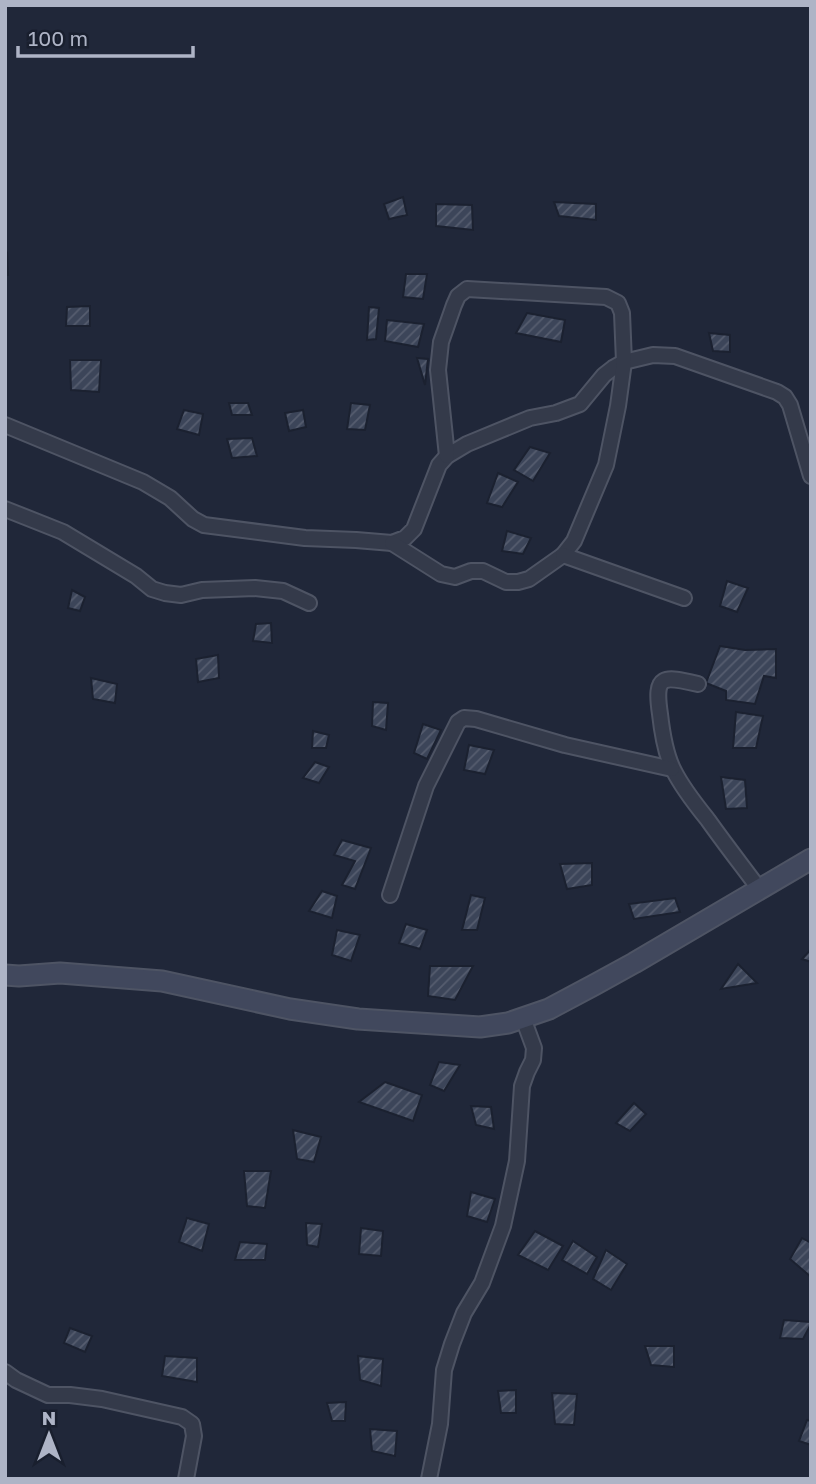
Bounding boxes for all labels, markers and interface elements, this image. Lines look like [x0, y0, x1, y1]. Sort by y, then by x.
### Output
scale bar [18, 14, 192, 58]
text: 100 m [28, 25, 88, 51]
north arrow [14, 1400, 84, 1470]
text: N [42, 1406, 56, 1429]

